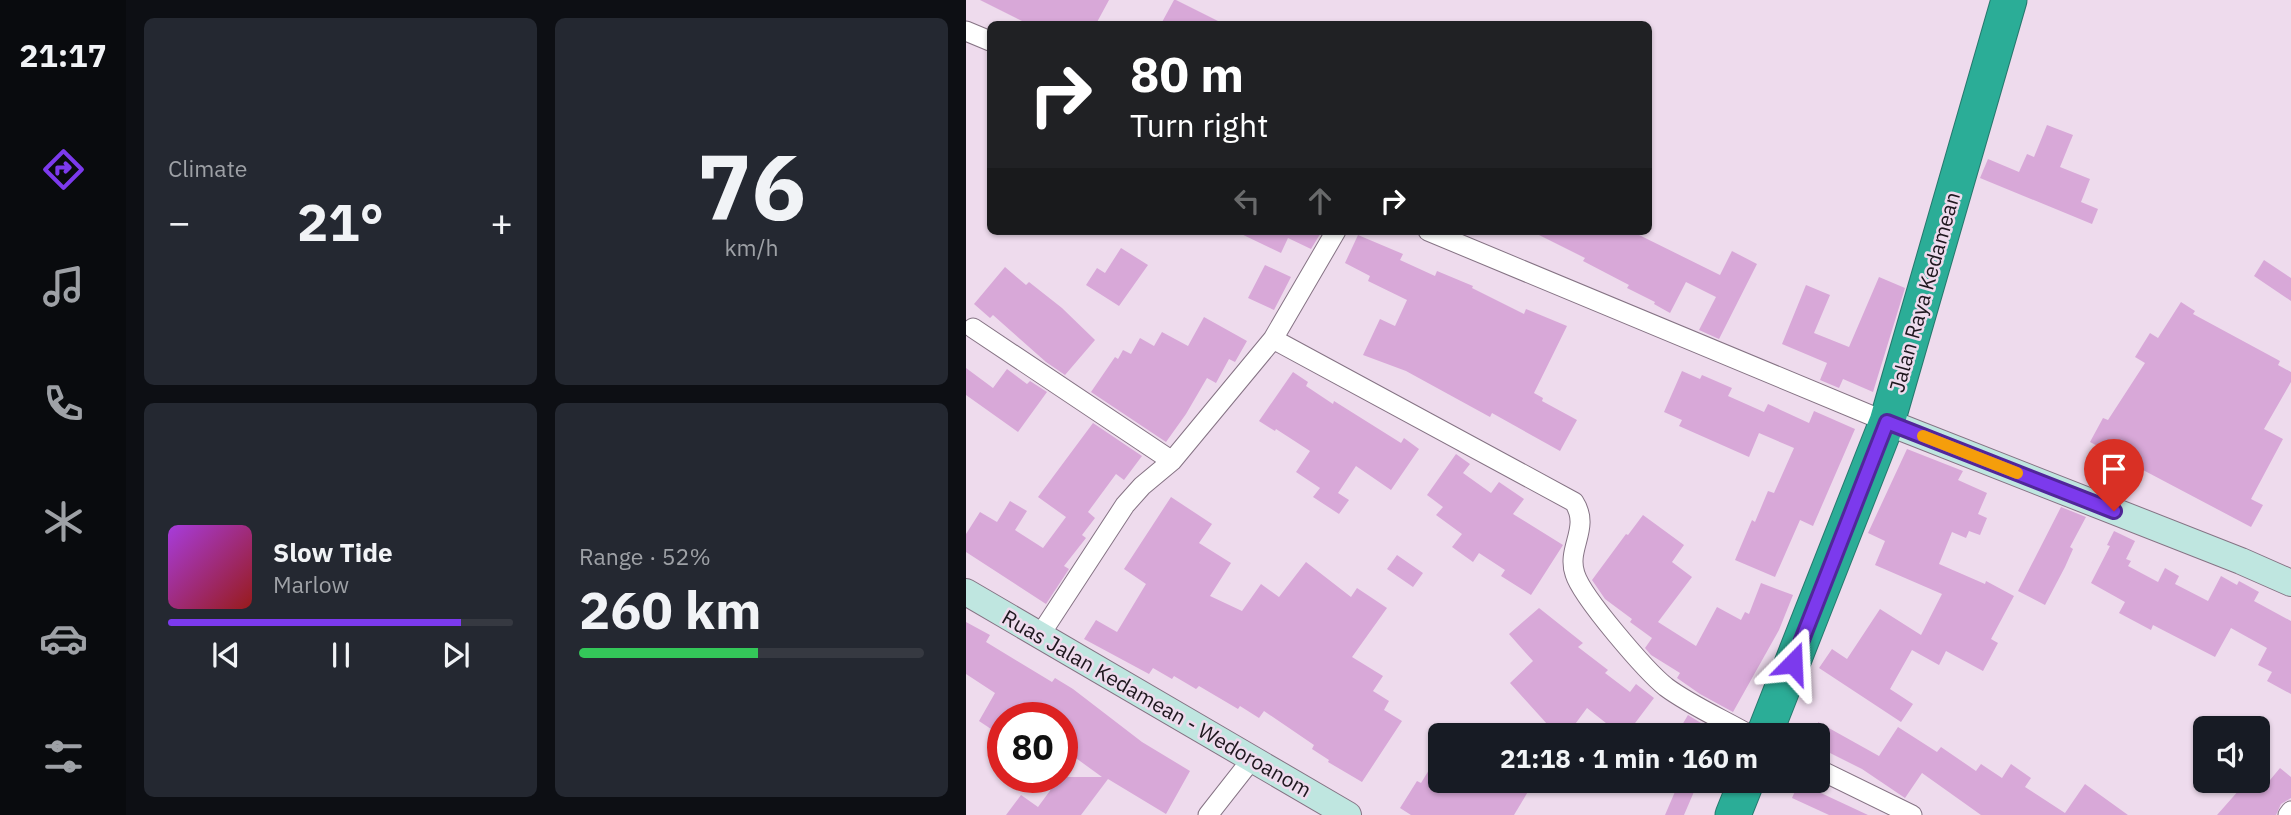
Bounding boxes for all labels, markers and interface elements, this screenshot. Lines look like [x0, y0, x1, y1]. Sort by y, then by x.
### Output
text: 21:17 [19, 34, 107, 76]
text: 80 m [1130, 42, 1244, 105]
icon: right [1015, 49, 1106, 140]
text: Turn right [1130, 104, 1268, 146]
text: 76 [697, 127, 806, 245]
icon: directions [39, 145, 88, 194]
text: Climate [168, 153, 247, 183]
icon: left [1228, 182, 1266, 220]
icon: ahead [1301, 182, 1339, 220]
icon: right [1374, 182, 1412, 220]
text: 21° [297, 188, 384, 255]
street label: Jalan Raya Kedamean [1882, 189, 1966, 395]
text: − [168, 197, 191, 246]
text: + [490, 197, 513, 246]
text: km/h [724, 232, 779, 262]
icon: music [39, 262, 88, 311]
icon: phone [39, 379, 88, 428]
pin [2084, 439, 2144, 511]
icon: arrive [2095, 450, 2133, 488]
icon: climate [39, 497, 88, 546]
text: Slow Tide [273, 535, 393, 569]
text: Range · 52% [579, 541, 711, 571]
text: Marlow [273, 569, 349, 599]
text: 260 km [579, 576, 761, 643]
street label: Ruas Jalan Kedamean - Wedoroanom [997, 603, 1317, 803]
icon: car [39, 614, 88, 663]
position arrow [1756, 626, 1830, 700]
icon: previous [207, 636, 245, 674]
icon: pause [322, 636, 360, 674]
icon: next [437, 636, 475, 674]
speed limit sign: 80 [987, 702, 1078, 793]
map controls [2193, 716, 2270, 793]
button: sound [2193, 716, 2270, 793]
icon: filters [39, 732, 88, 781]
text: 21:18 · 1 min · 160 m [1500, 741, 1758, 775]

